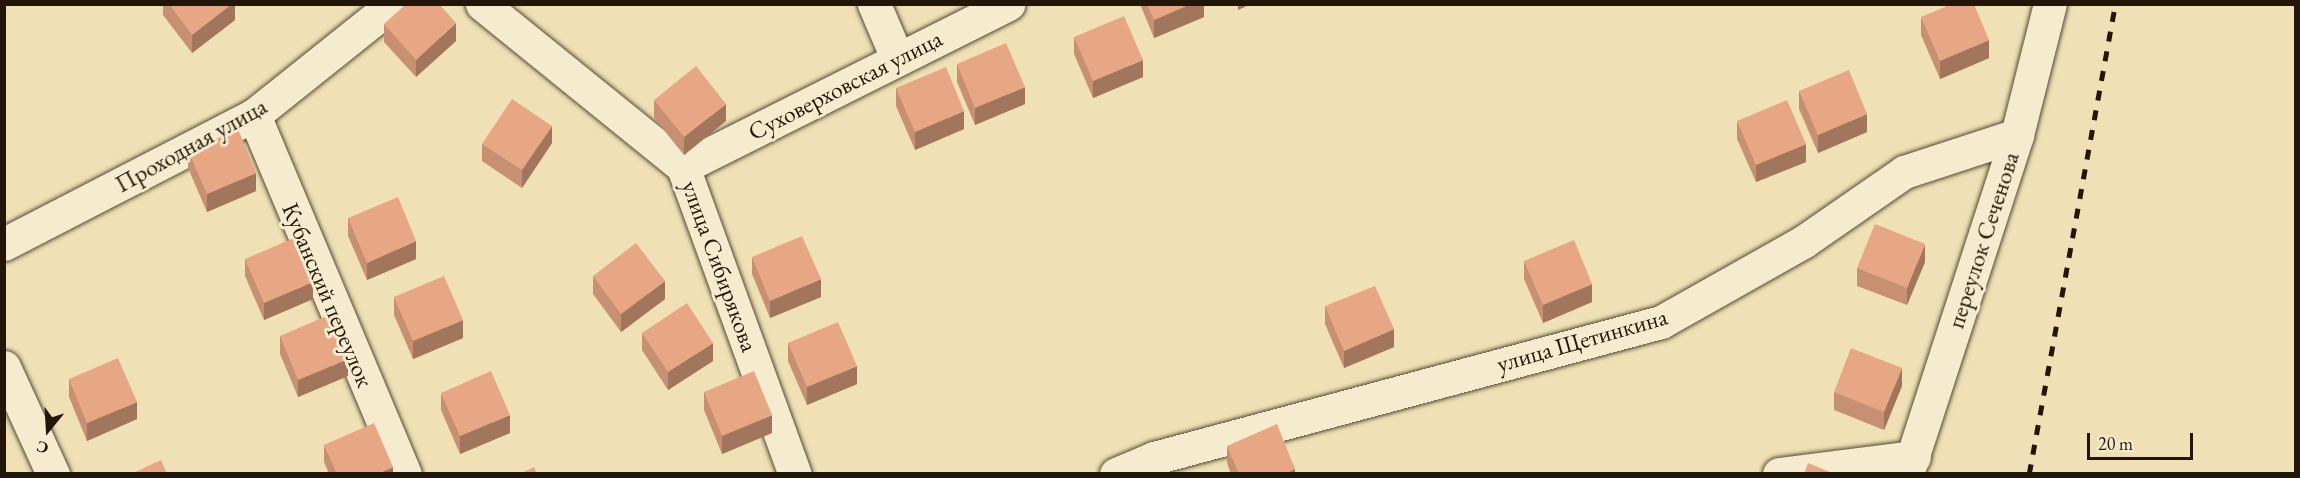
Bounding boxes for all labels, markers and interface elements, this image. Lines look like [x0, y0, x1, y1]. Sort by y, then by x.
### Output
street label: Суховерховская улица [743, 24, 947, 146]
street label: Проходная улица [110, 91, 272, 199]
street label: переулок Сеченова [1941, 148, 2025, 332]
street label: улица Сибирякова [676, 176, 764, 356]
street label: Кубанский переулок [276, 198, 380, 392]
street label: улица Щетинкина [1493, 302, 1671, 378]
north arrow [18, 400, 78, 460]
scale bar [2090, 421, 2196, 459]
text: 20 m [2098, 432, 2133, 455]
text: С [34, 436, 51, 459]

